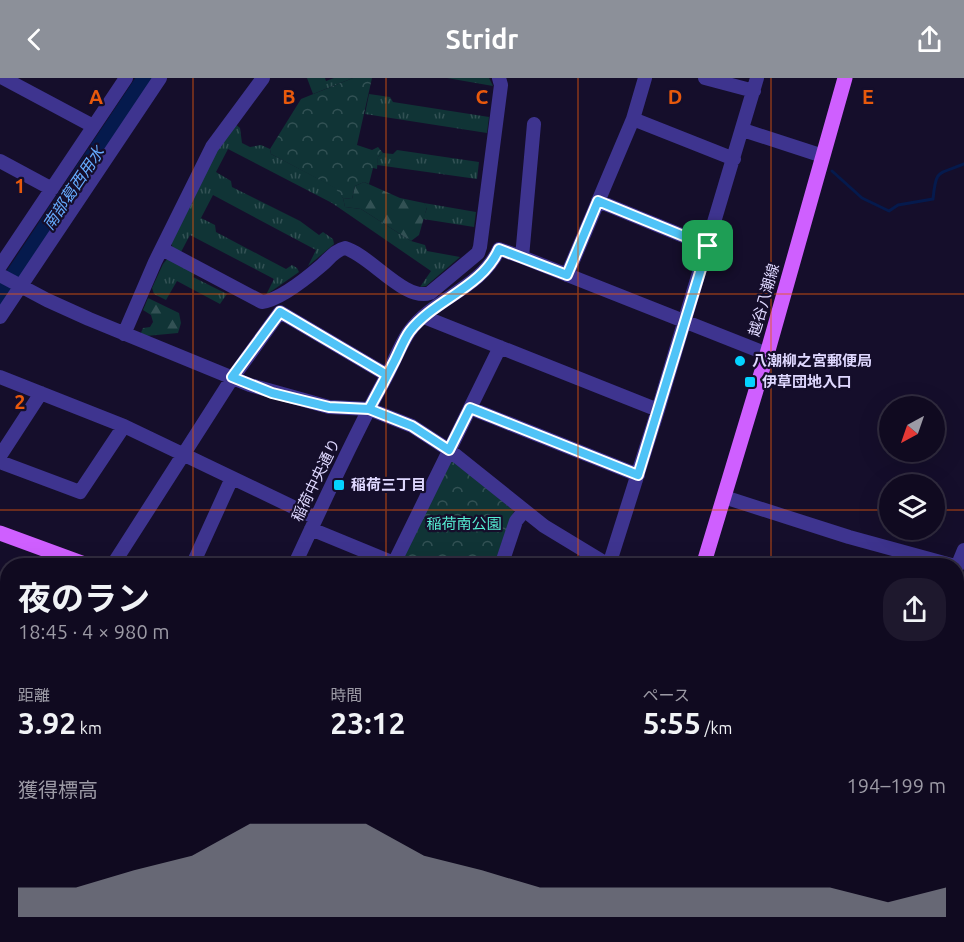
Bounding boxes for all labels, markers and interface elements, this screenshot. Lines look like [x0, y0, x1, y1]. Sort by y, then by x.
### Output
icon: back [18, 23, 51, 56]
icon: share [913, 23, 946, 56]
text: Stridr [446, 24, 518, 54]
text: A [89, 85, 103, 108]
text: B [282, 85, 296, 108]
text: C [476, 85, 489, 108]
text: D [668, 85, 682, 108]
text: E [862, 85, 874, 108]
water label: 南部葛西用水 [39, 142, 108, 233]
text: 1 [14, 174, 26, 197]
pin [682, 220, 733, 271]
icon: arrive [691, 229, 724, 262]
street label: 越谷八潮線 [745, 261, 782, 339]
place label: 八潮柳之宮郵便局 [752, 352, 872, 369]
marker: 八潮柳之宮郵便局 [733, 354, 747, 368]
place label: 伊草団地入口 [762, 373, 852, 390]
marker: 伊草団地入口 [743, 375, 757, 389]
text: 2 [14, 390, 26, 413]
north arrow [879, 396, 945, 462]
map controls [879, 396, 945, 540]
street label: 稲荷中央通り [288, 436, 343, 524]
button: layers [879, 474, 945, 540]
place label: 稲荷三丁目 [351, 476, 426, 493]
marker: 稲荷三丁目 [332, 478, 346, 492]
park label: 稲荷南公園 [426, 515, 502, 532]
button: share [883, 578, 946, 641]
text: 夜のラン [18, 579, 150, 616]
text: 18:45 · 4 × 980 m [18, 620, 170, 643]
text: 距離 [18, 686, 50, 704]
text: 時間 [330, 686, 362, 704]
text: ペース [643, 686, 690, 704]
text: 3.92 [18, 706, 76, 740]
text: 23:12 [330, 706, 405, 740]
text: 5:55 [643, 706, 701, 740]
text: km [76, 719, 102, 737]
text: /km [701, 719, 732, 737]
text: 194–199 m [847, 774, 946, 797]
text: 獲得標高 [18, 778, 98, 801]

